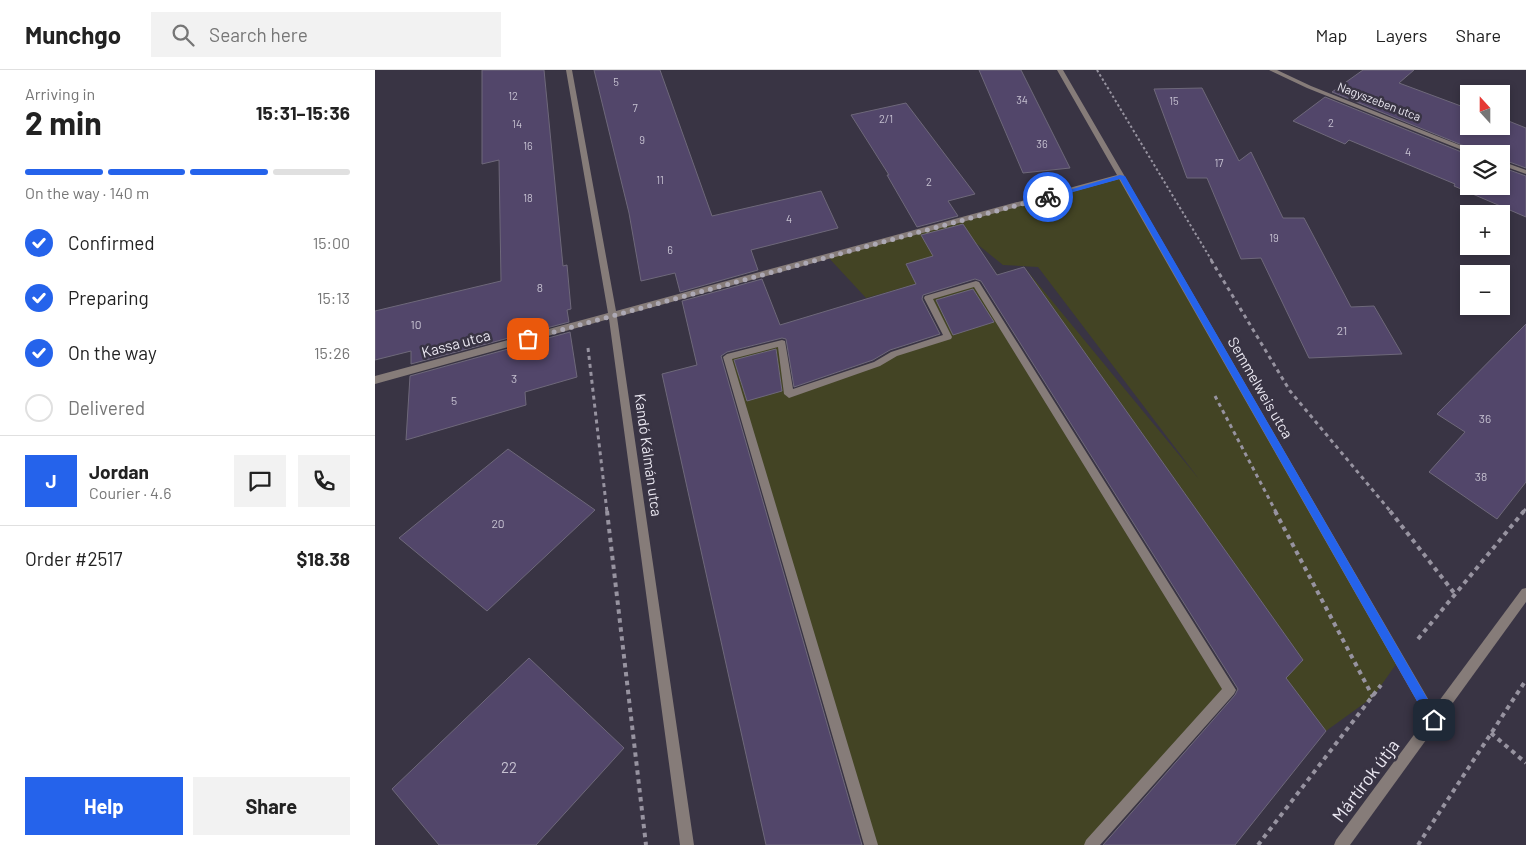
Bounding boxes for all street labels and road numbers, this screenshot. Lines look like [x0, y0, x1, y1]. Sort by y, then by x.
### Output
street label: Nagyszeben utca [1336, 79, 1423, 123]
street label: Kassa utca [419, 325, 492, 361]
street label: Semmelweis utca [1225, 334, 1297, 441]
street label: Kandó Kálmán utca [631, 392, 667, 518]
street label: Mártírok útja [1327, 735, 1403, 826]

